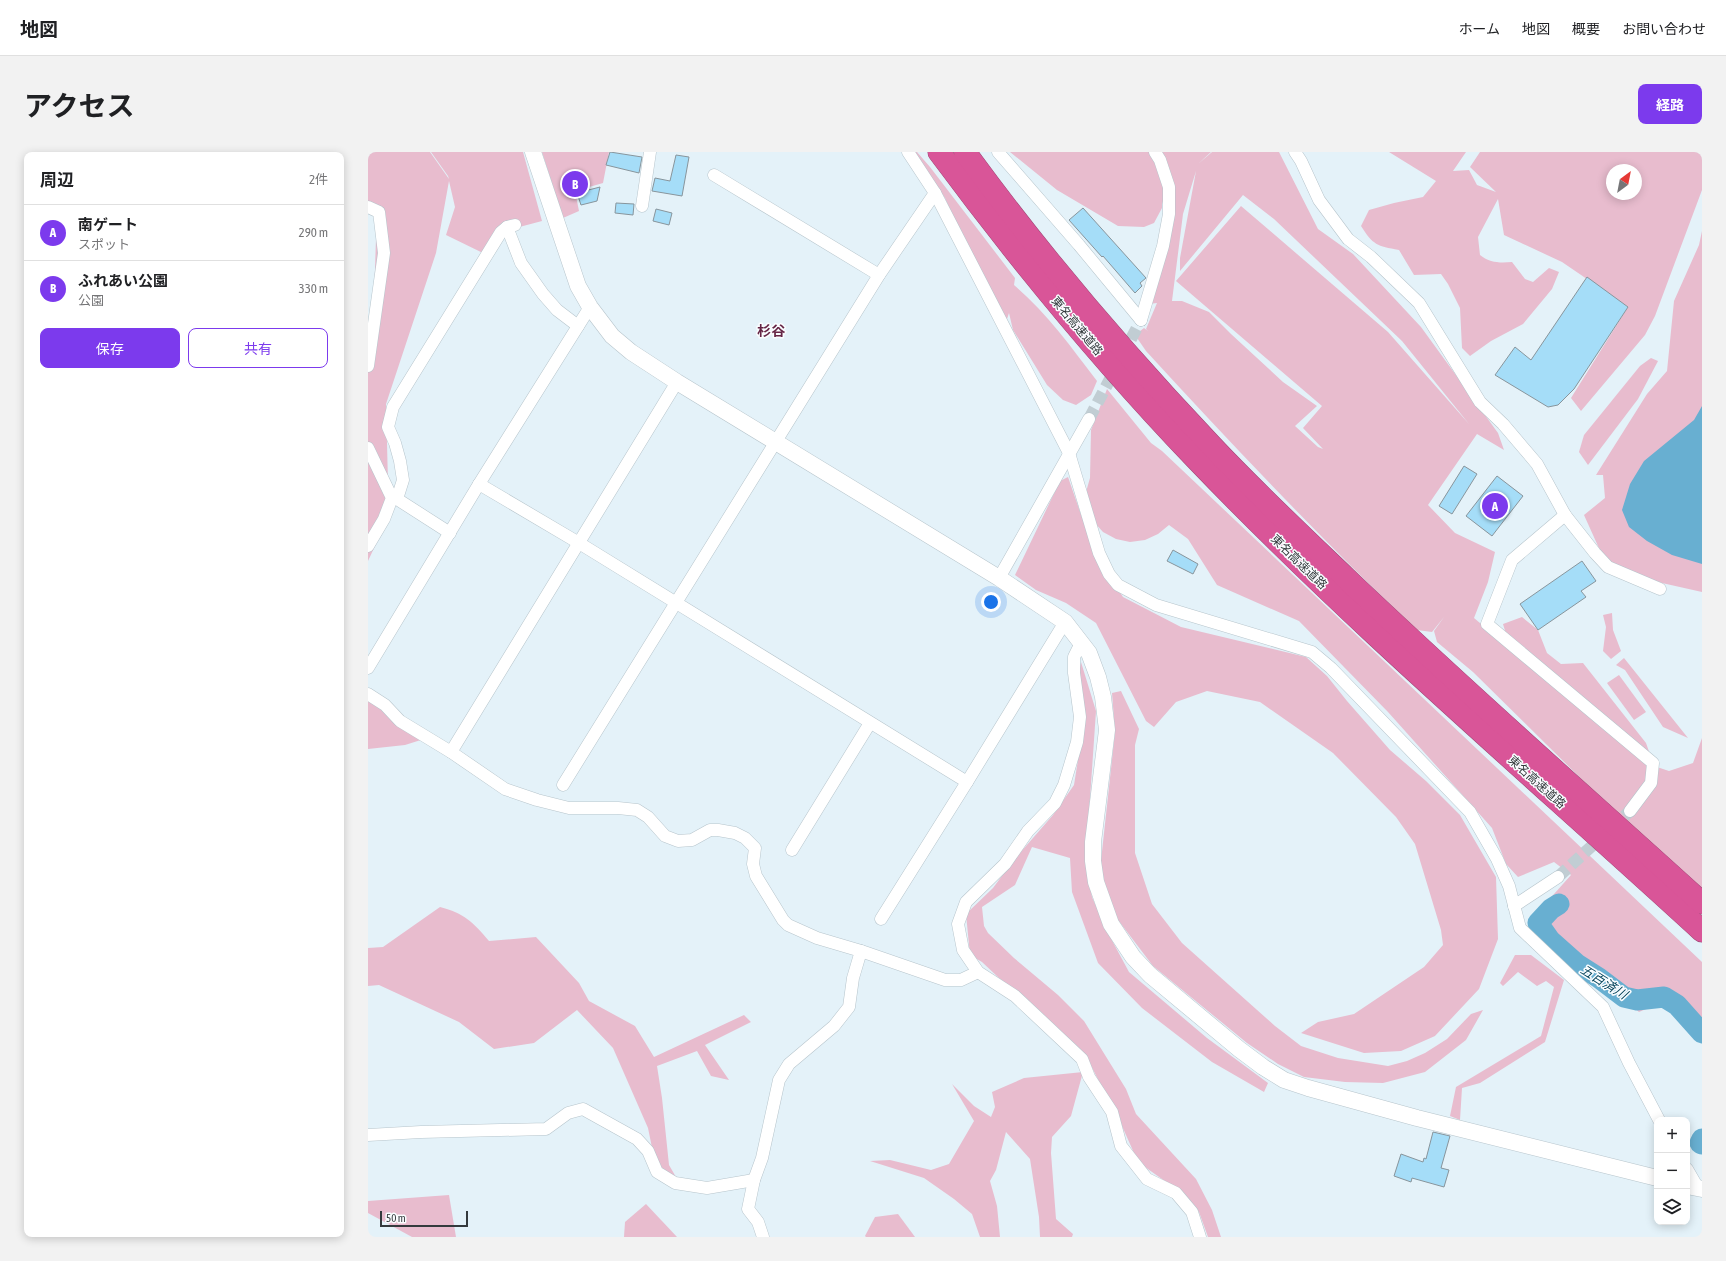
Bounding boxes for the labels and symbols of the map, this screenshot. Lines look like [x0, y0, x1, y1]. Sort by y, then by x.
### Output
north arrow [1606, 164, 1642, 200]
pin: B [562, 169, 588, 199]
street label: 東名高速道路 [1048, 294, 1106, 358]
district label: 杉谷 [757, 323, 786, 339]
pin: A [1482, 491, 1508, 521]
street label: 東名高速道路 [1268, 532, 1330, 592]
your location [981, 592, 1001, 612]
street label: 東名高速道路 [1506, 753, 1568, 811]
water label: 五百済川 [1578, 962, 1632, 1003]
scale bar [380, 1209, 468, 1228]

